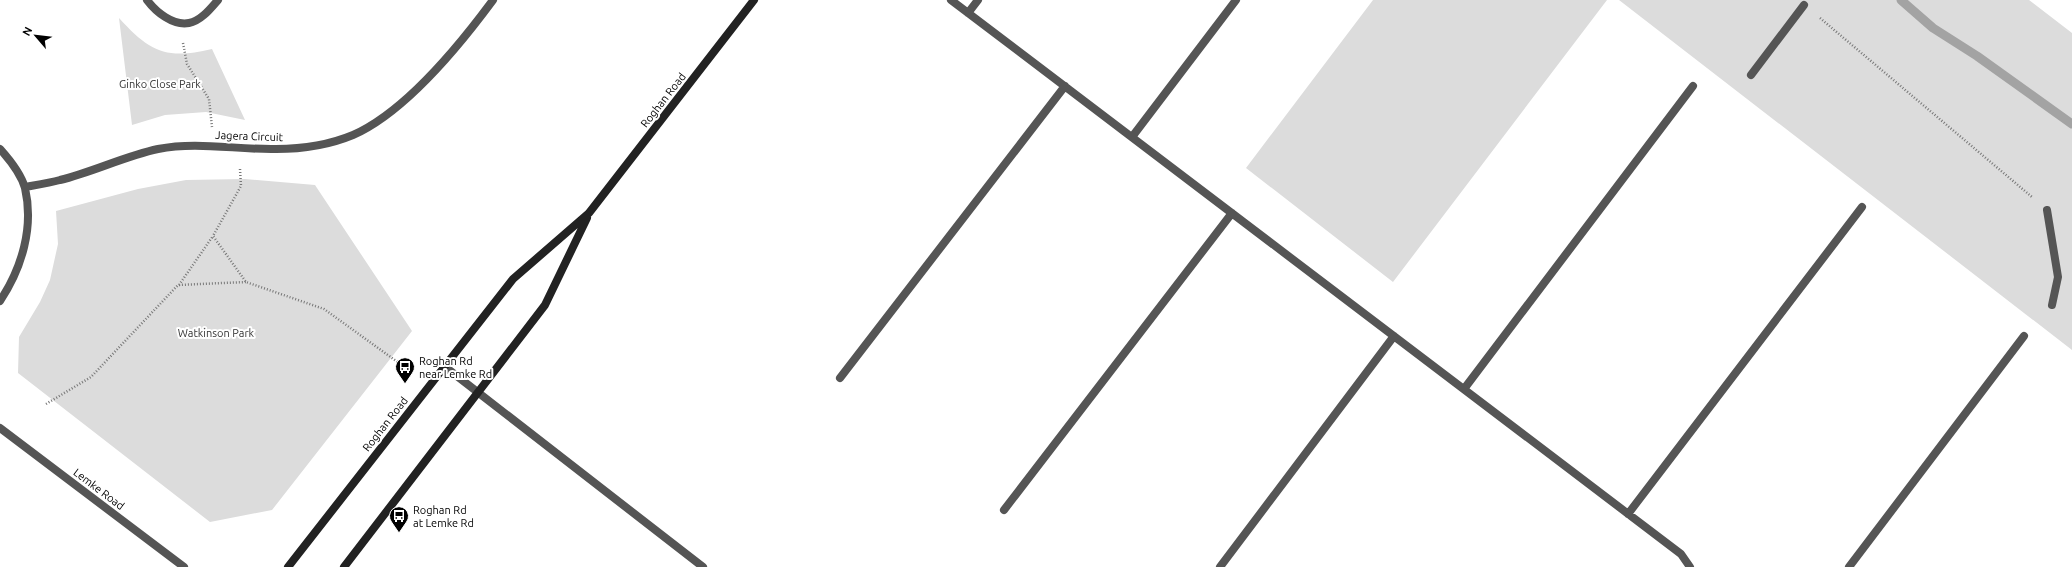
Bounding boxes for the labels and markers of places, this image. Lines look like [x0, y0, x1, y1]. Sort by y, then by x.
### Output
place label: Roghan Rd near Lemke Rd [419, 355, 492, 380]
bus stop icon: Roghan Rd near Lemke Rd [394, 356, 416, 384]
place label: Roghan Rd at Lemke Rd [413, 504, 474, 529]
bus stop icon: Roghan Rd at Lemke Rd [388, 505, 410, 533]

